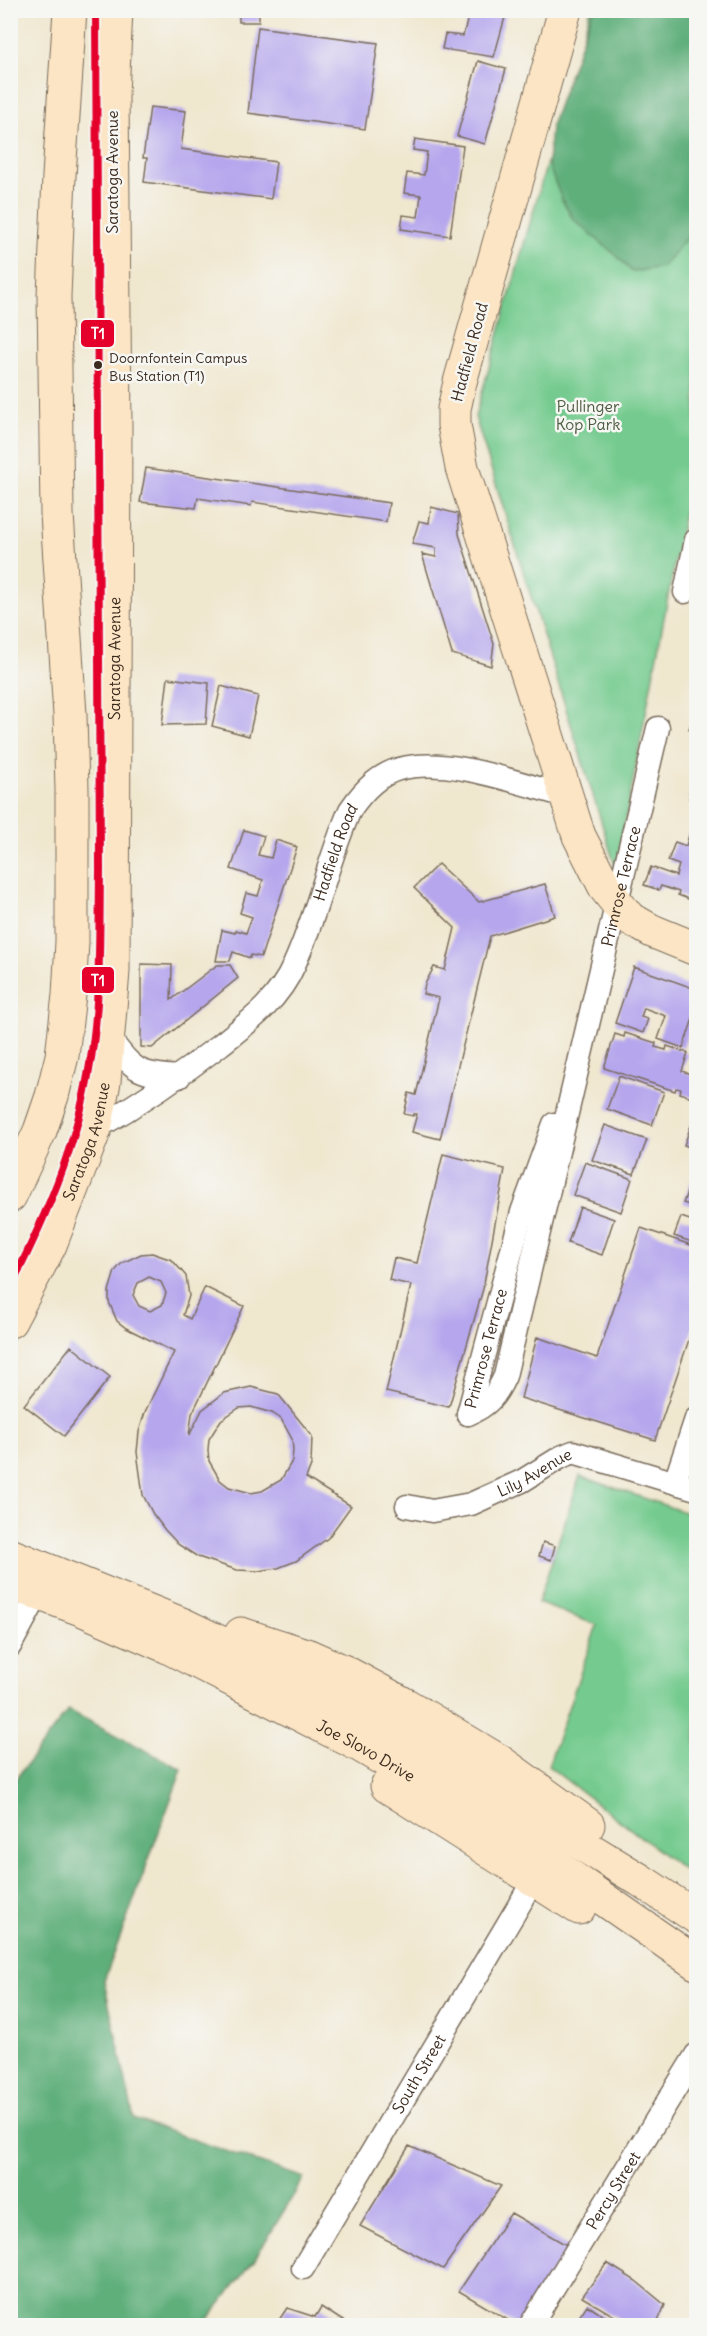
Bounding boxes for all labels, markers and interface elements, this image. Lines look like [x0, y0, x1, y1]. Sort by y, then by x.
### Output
street label: Saratoga Avenue [102, 110, 122, 234]
street label: Hadfield Road [446, 300, 492, 404]
line badge: T1 [80, 319, 115, 348]
text: T1 [91, 323, 105, 343]
place label: Doornfontein Campus Bus Station (T1) [109, 349, 247, 385]
marker: Doornfontein Campus Bus Station (T1) [92, 359, 104, 371]
park label: Pullinger Kop Park [556, 396, 620, 434]
street label: Saratoga Avenue [104, 597, 124, 720]
street label: Hadfield Road [309, 799, 362, 903]
street label: Primrose Terrace [597, 824, 645, 948]
line badge: T1 [81, 966, 115, 994]
text: T1 [91, 970, 105, 990]
street label: Saratoga Avenue [58, 1081, 114, 1204]
street label: Primrose Terrace [460, 1286, 511, 1410]
street label: Lily Avenue [494, 1444, 574, 1501]
street label: Joe Slovo Drive [314, 1715, 419, 1786]
street label: South Street [387, 2030, 450, 2117]
street label: Percy Street [582, 2147, 645, 2233]

